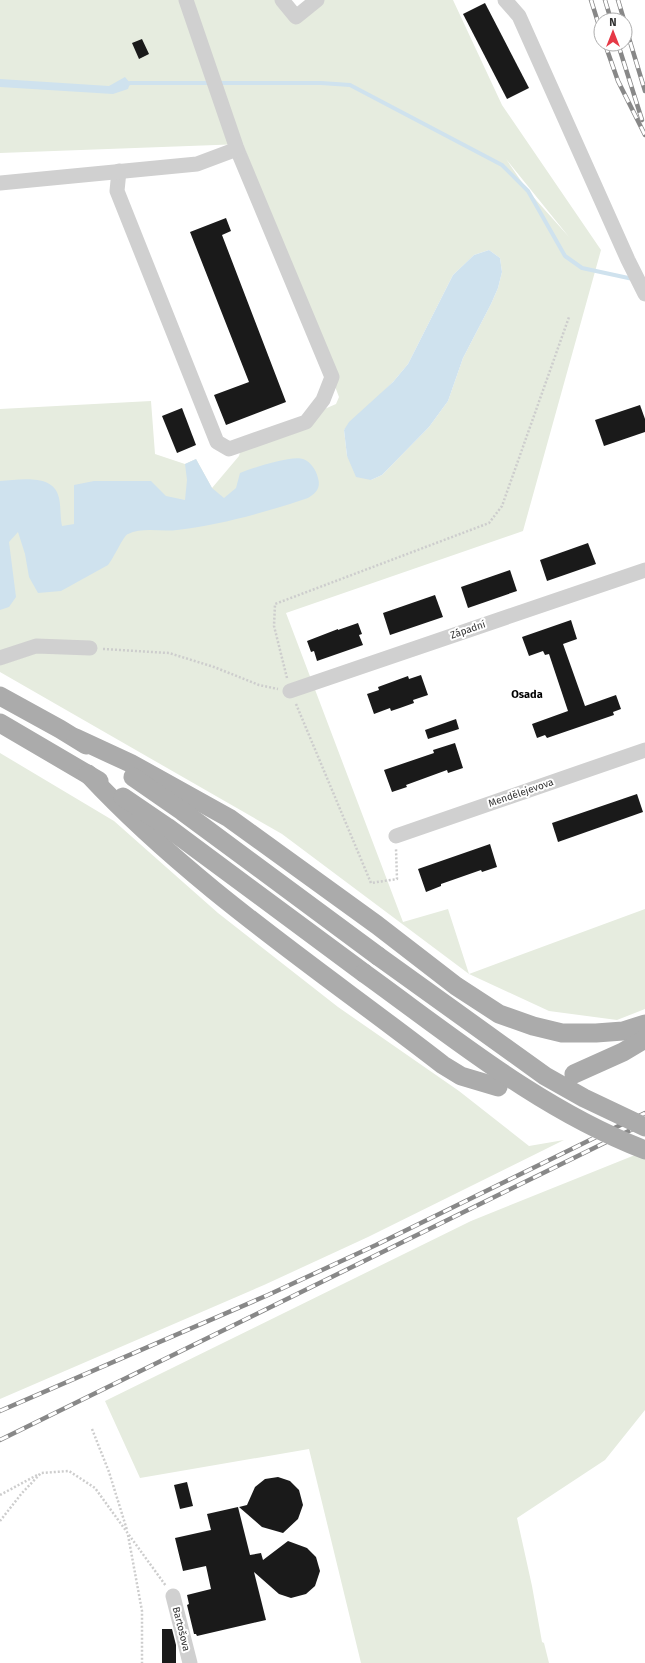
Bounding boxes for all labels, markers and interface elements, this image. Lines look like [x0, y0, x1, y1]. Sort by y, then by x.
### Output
north arrow [593, 12, 633, 52]
text: N [609, 16, 617, 29]
street label: Západní [448, 617, 487, 642]
district label: Osada [511, 688, 543, 701]
street label: Mendělejevova [487, 776, 555, 810]
street label: Bartošova [170, 1606, 192, 1652]

